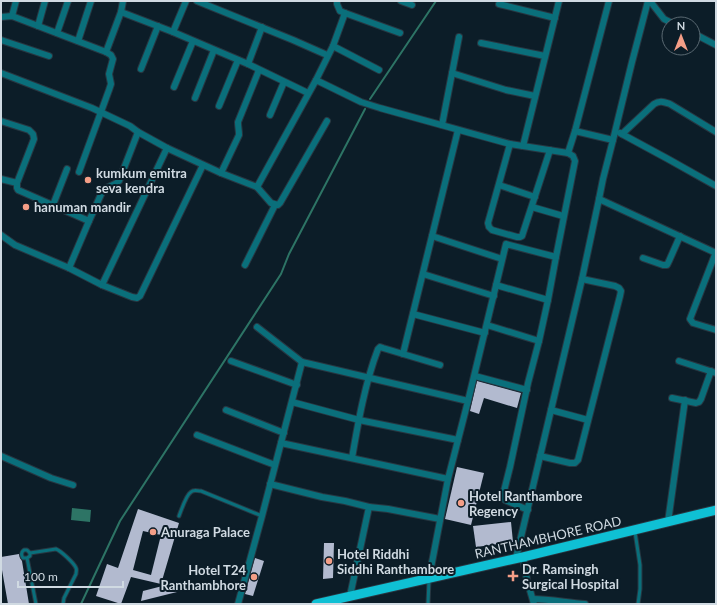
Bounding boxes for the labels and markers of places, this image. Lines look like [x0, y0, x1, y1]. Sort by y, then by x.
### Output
place label: kumkum emitra seva kendra [96, 165, 187, 196]
marker: kumkum emitra seva kendra [83, 175, 93, 185]
place label: hanuman mandir [34, 199, 131, 215]
marker: hanuman mandir [21, 202, 31, 212]
place label: Hotel Ranthambore Regency [469, 488, 583, 519]
marker: Hotel Ranthambore Regency [456, 498, 466, 508]
place label: Anuraga Palace [160, 524, 250, 540]
marker: Anuraga Palace [148, 527, 158, 537]
place label: Hotel Riddhi Siddhi Ranthambore [337, 546, 454, 577]
marker: Hotel Riddhi Siddhi Ranthambore [324, 556, 334, 566]
place label: Dr. Ramsingh Surgical Hospital [522, 561, 619, 592]
place label: Hotel T24 Ranthambhore [160, 562, 246, 593]
marker: Dr. Ramsingh Surgical Hospital [507, 570, 519, 582]
marker: Hotel T24 Ranthambhore [249, 572, 259, 582]

